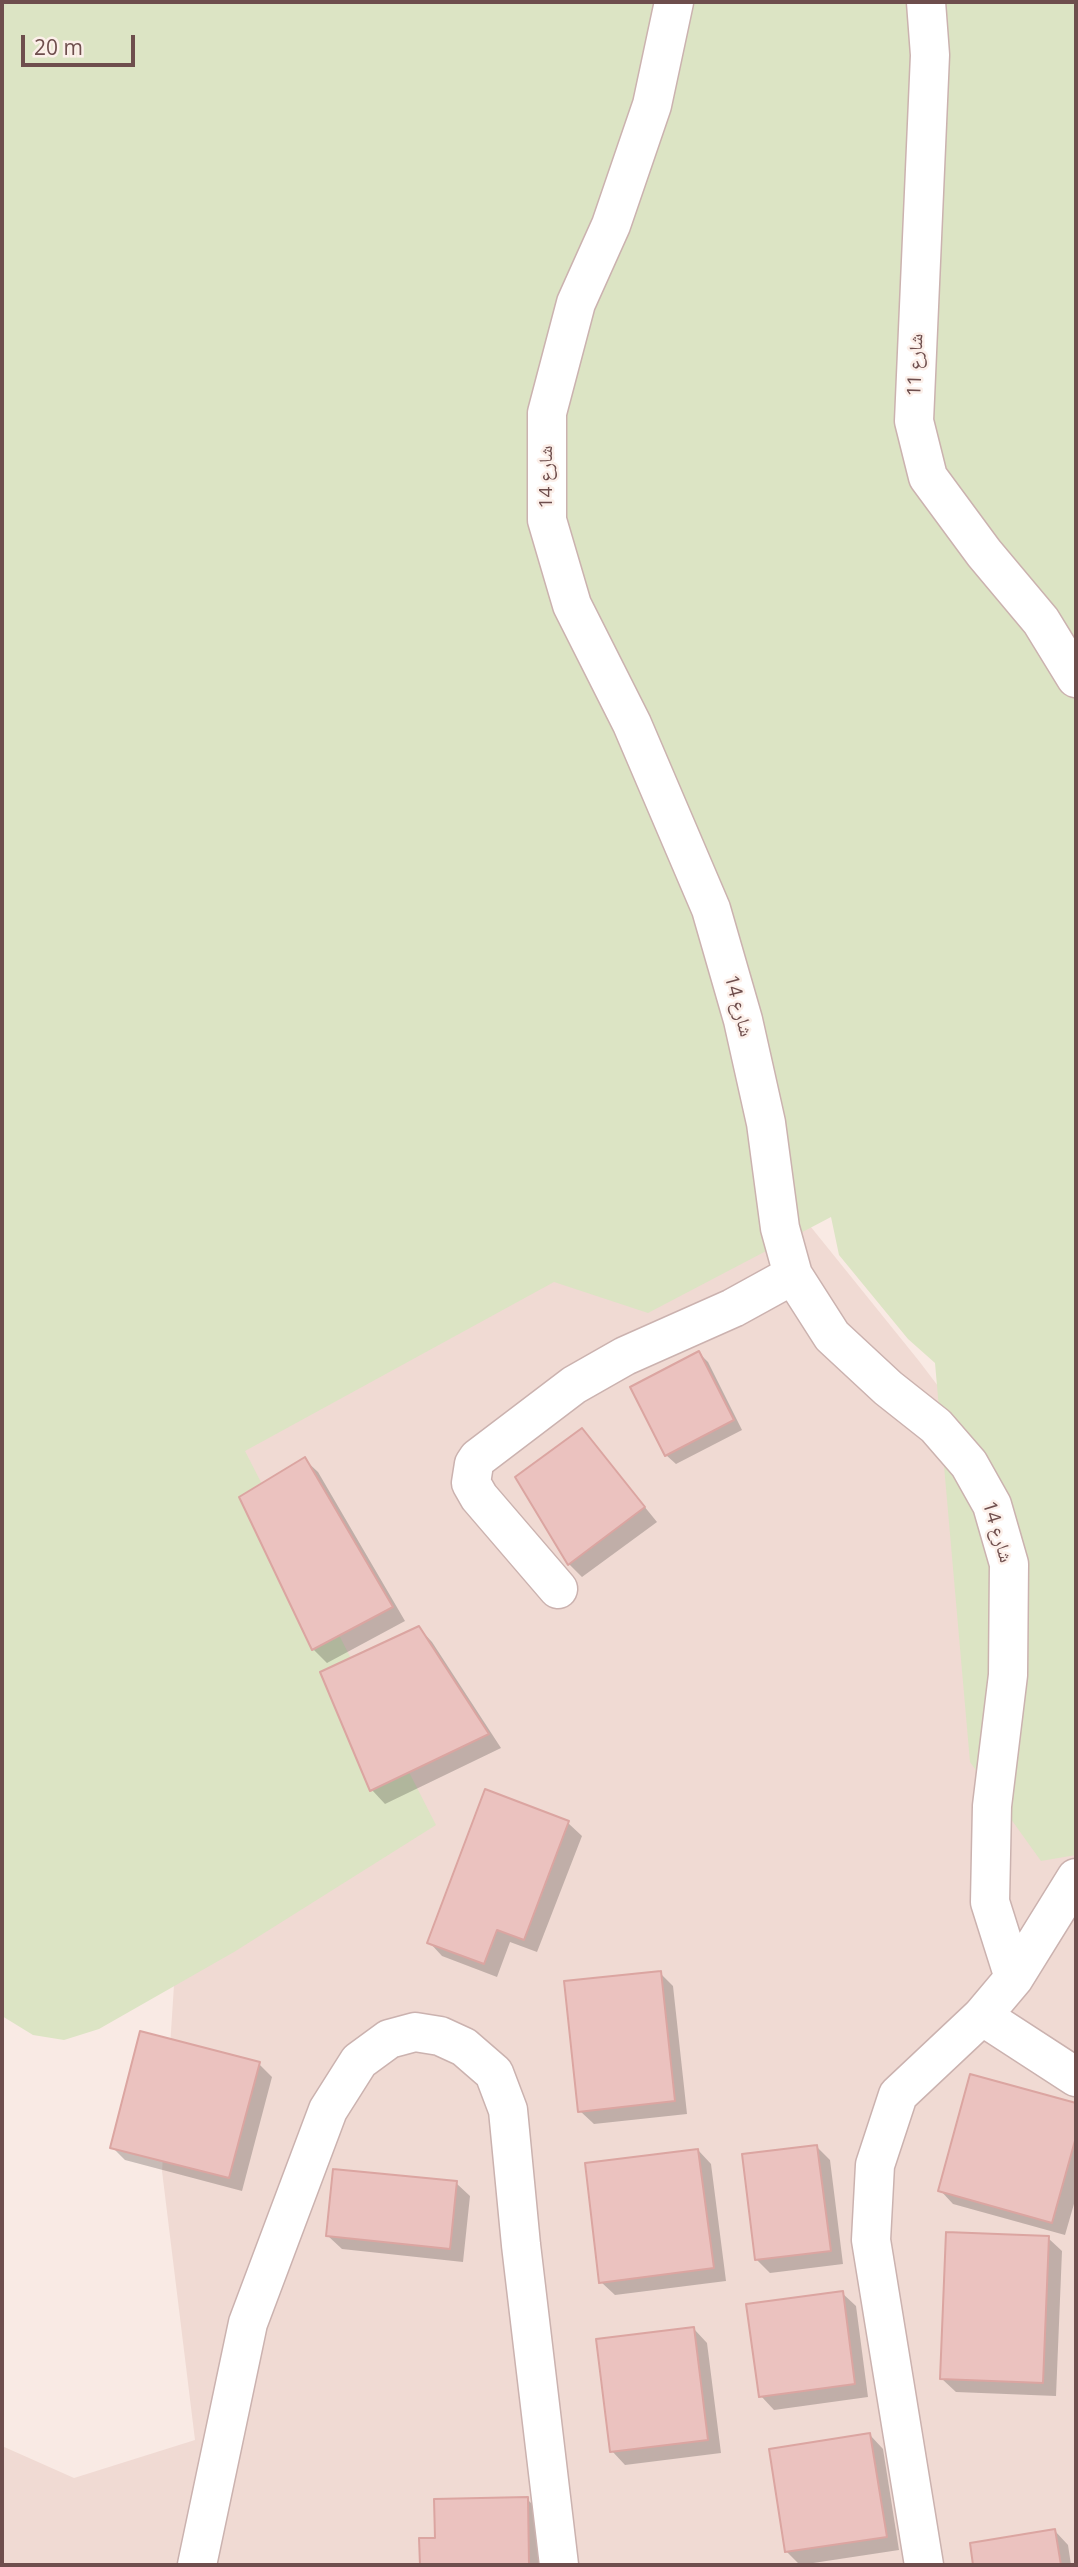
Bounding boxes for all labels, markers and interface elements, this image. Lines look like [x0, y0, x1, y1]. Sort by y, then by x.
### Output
scale bar [24, 21, 138, 65]
text: 20 m [34, 33, 83, 61]
street label: شارع 11 [904, 333, 928, 397]
street label: شارع 14 [536, 446, 558, 508]
street label: شارع 14 [719, 973, 757, 1039]
street label: شارع 14 [977, 1499, 1017, 1565]

